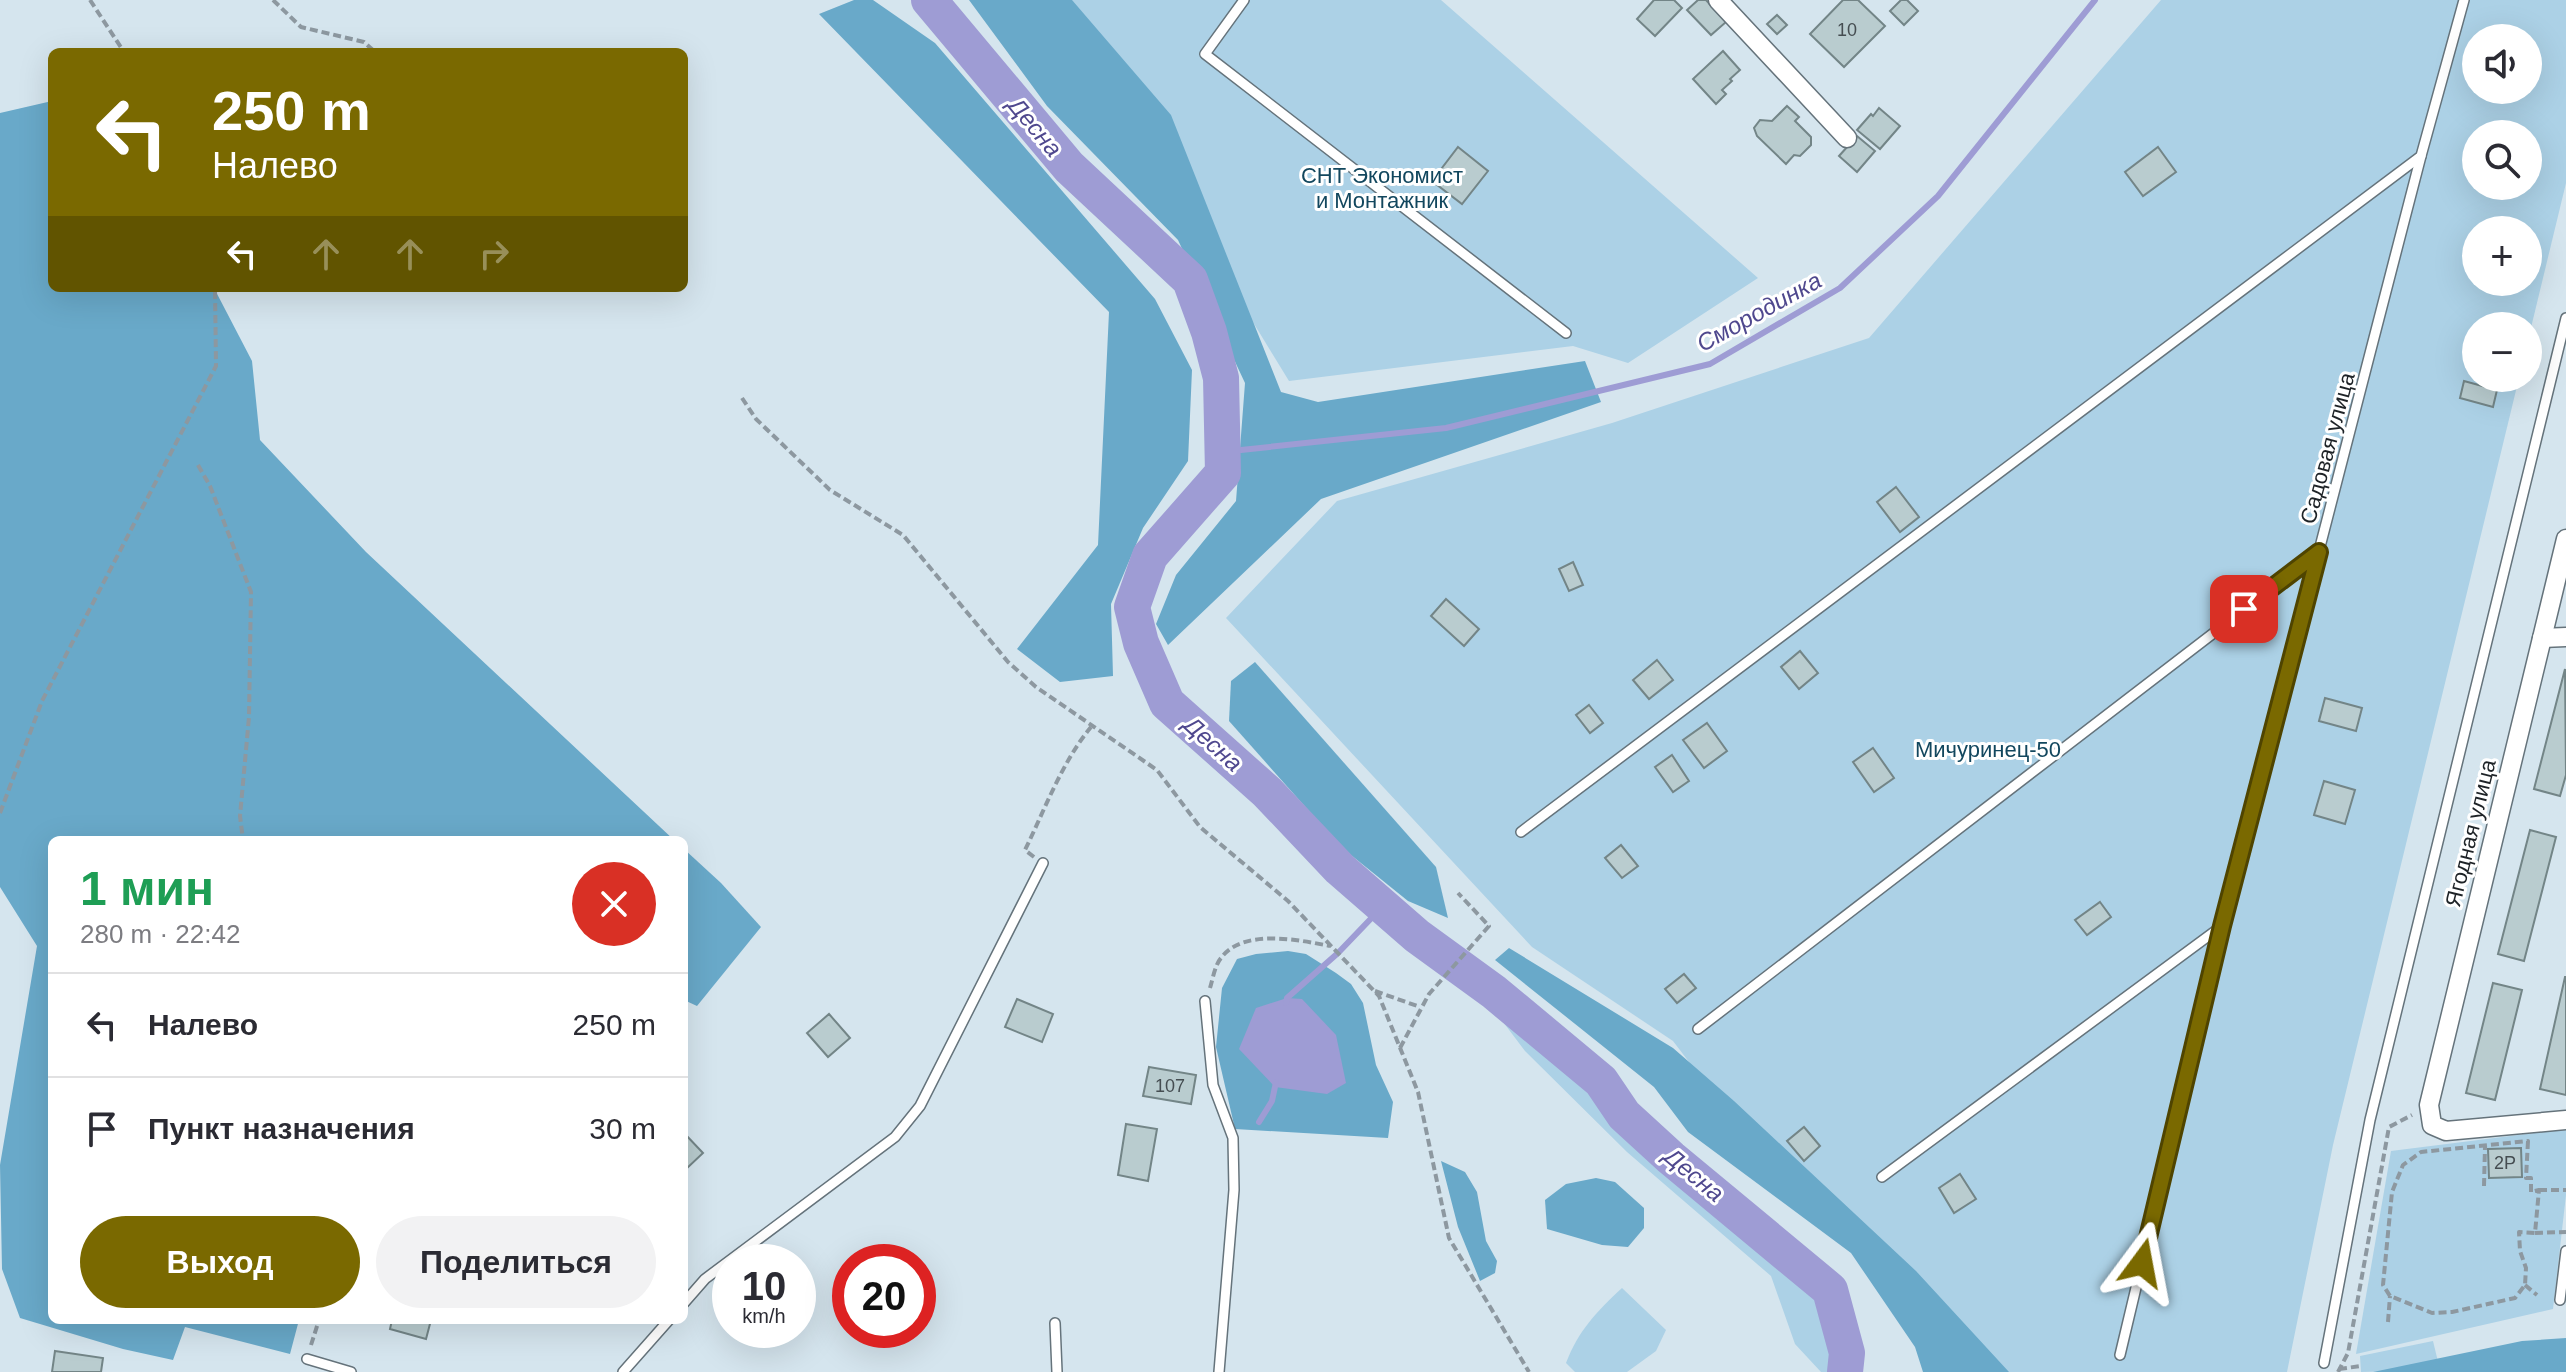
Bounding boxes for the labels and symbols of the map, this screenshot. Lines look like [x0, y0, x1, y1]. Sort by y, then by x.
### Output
house number: 10 [1837, 20, 1857, 40]
water label: Десна [1001, 89, 1068, 162]
park label: СНТ Экономист и Монтажник [1301, 163, 1463, 213]
water label: Смородинка [1692, 266, 1826, 357]
street label: Садовая улица [2295, 369, 2360, 527]
pin [2210, 575, 2278, 643]
water label: Десна [1177, 709, 1248, 777]
park label: Мичуринец-50 [1915, 737, 2061, 762]
street label: Ягодная улица [2440, 756, 2501, 909]
house number: 107 [1155, 1076, 1185, 1096]
water label: Десна [1657, 1140, 1729, 1207]
house number: 2Р [2494, 1153, 2516, 1173]
position arrow [2100, 1221, 2184, 1305]
speed limit sign: 20 [832, 1244, 936, 1348]

